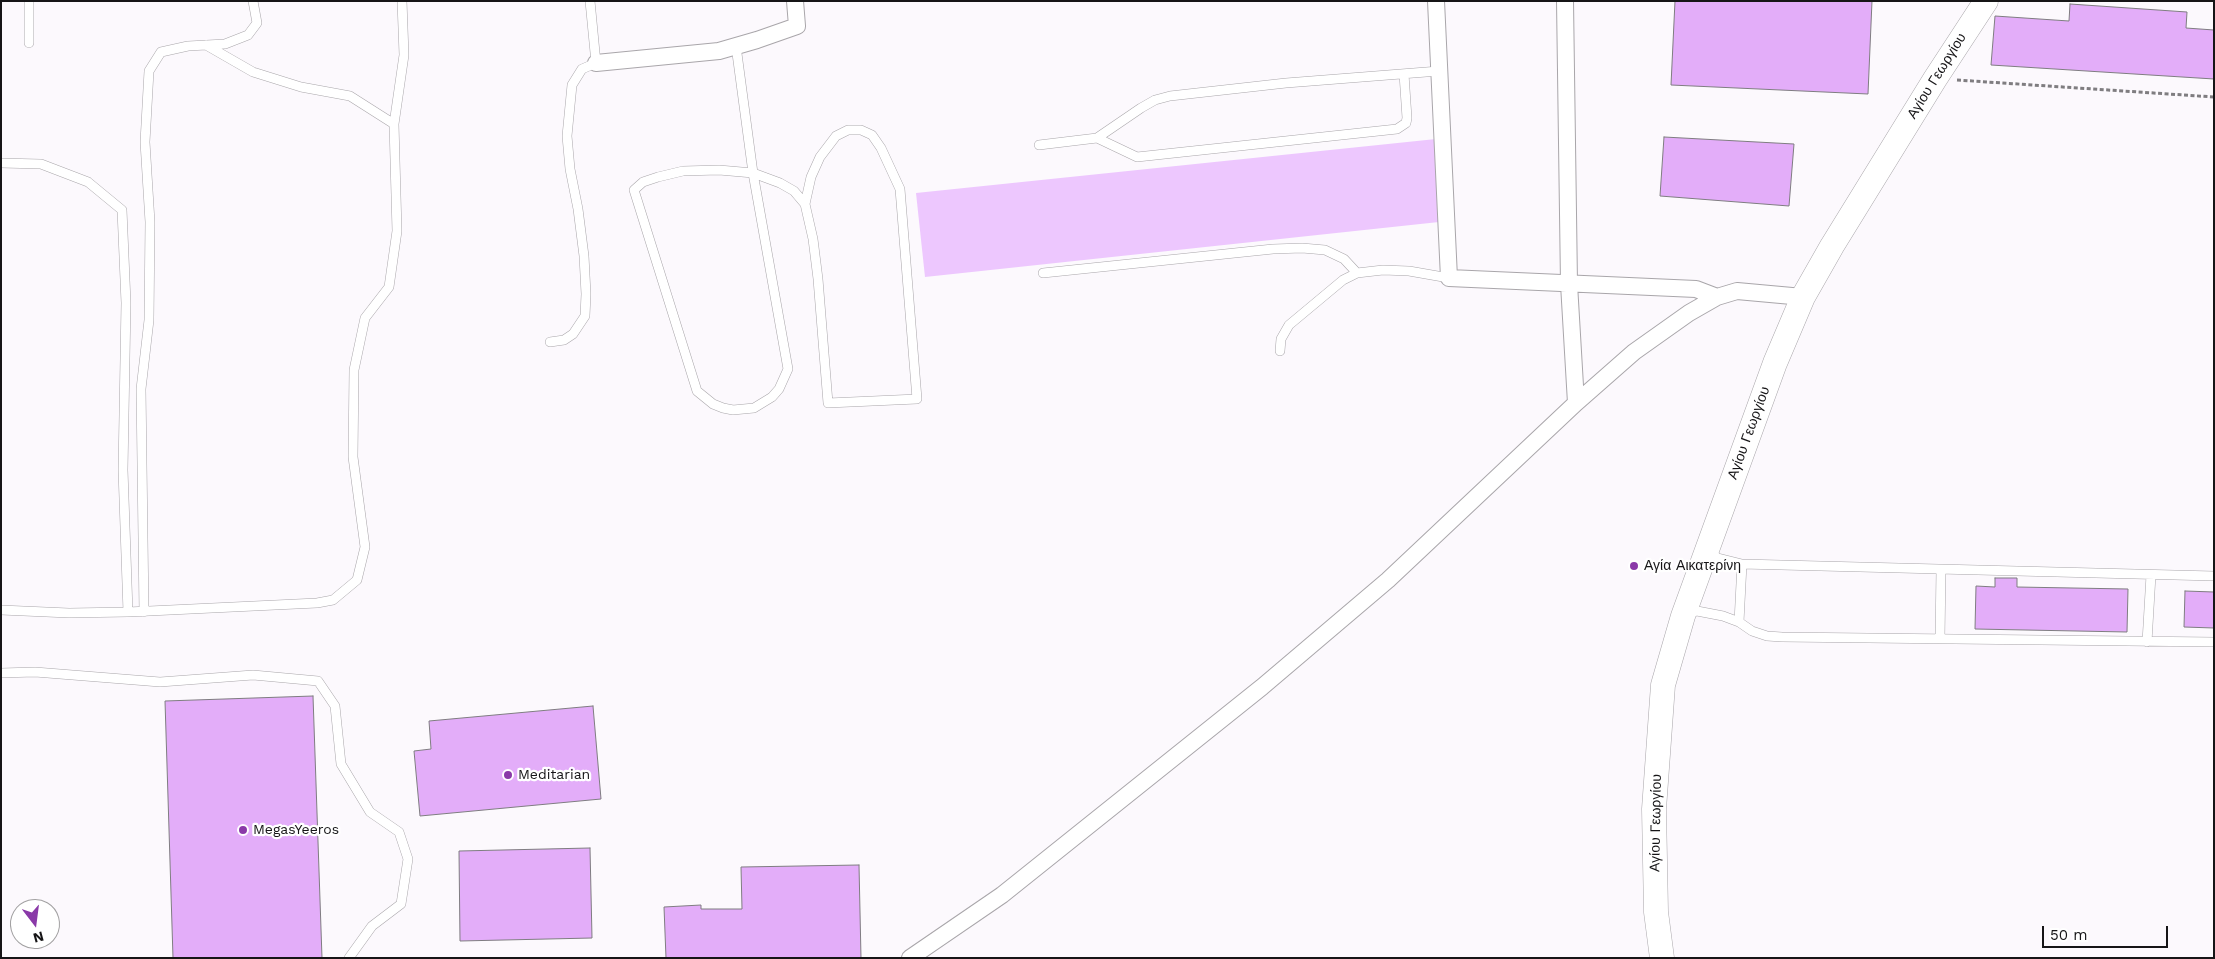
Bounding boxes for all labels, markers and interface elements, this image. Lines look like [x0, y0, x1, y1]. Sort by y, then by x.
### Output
street label: Αγίου Γεωργίου [1904, 30, 1970, 122]
street label: Αγίου Γεωργίου [1724, 384, 1774, 482]
place label: Αγία Αικατερίνη [1644, 558, 1741, 574]
marker: Αγία Αικατερίνη [1628, 560, 1640, 572]
place label: Meditarian [518, 767, 590, 783]
marker: Meditarian [502, 769, 514, 781]
street label: Αγίου Γεωργίου [1647, 774, 1665, 872]
place label: MegasYeeros [253, 822, 339, 838]
marker: MegasYeeros [237, 824, 249, 836]
north arrow [10, 899, 60, 949]
scale bar [2045, 916, 2171, 948]
text: 50 m [2050, 926, 2087, 944]
text: N [32, 928, 46, 947]

